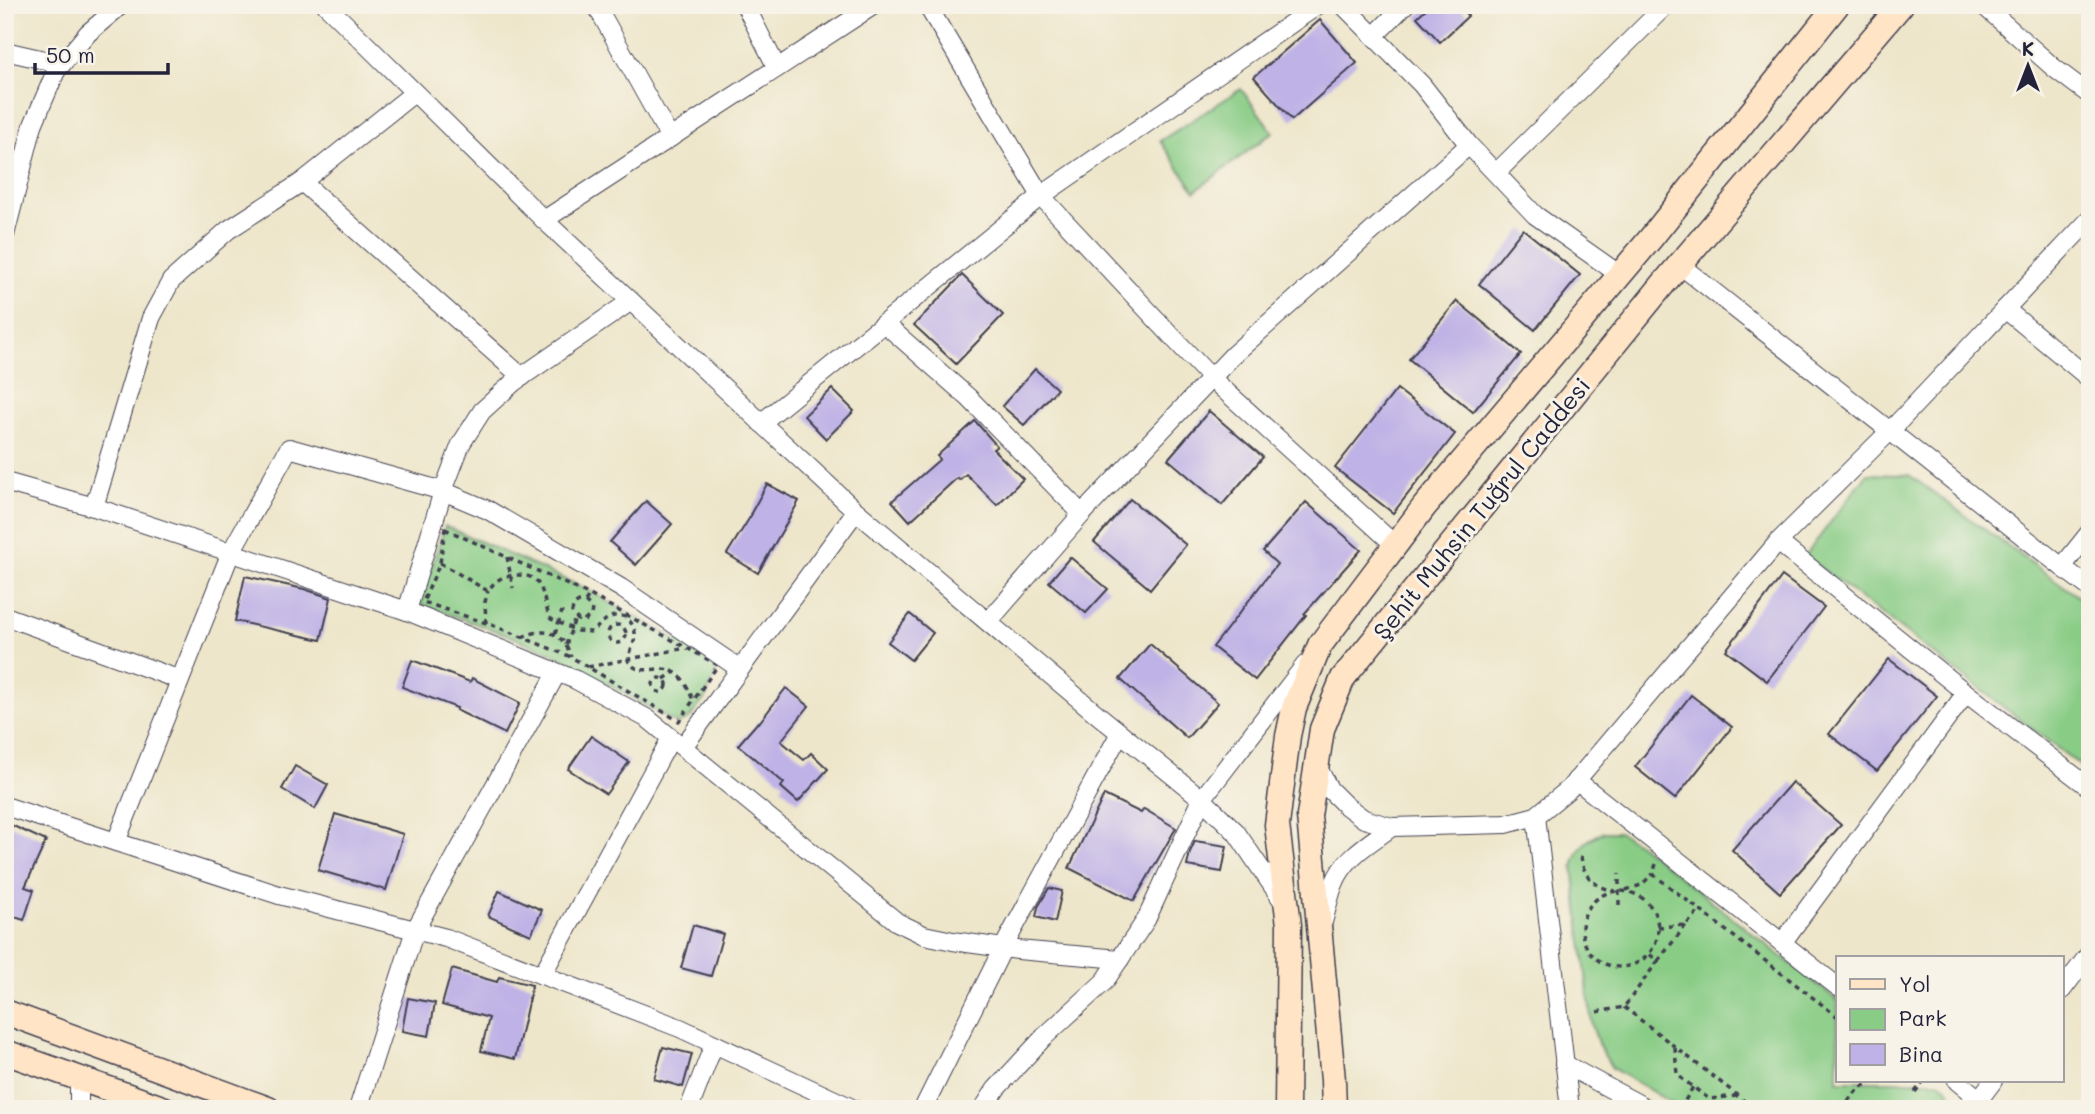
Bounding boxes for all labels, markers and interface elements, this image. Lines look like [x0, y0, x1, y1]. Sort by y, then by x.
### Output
scale bar [35, 32, 168, 76]
north arrow [1994, 32, 2064, 102]
text: K [2022, 36, 2034, 61]
text: 50 m [46, 41, 95, 68]
street label: Şehit Muhsin Tuğrul Caddesi [1365, 370, 1597, 646]
legend [1836, 956, 2064, 1082]
text: Yol [1899, 970, 1930, 997]
text: Park [1899, 1004, 1947, 1031]
text: Bina [1899, 1040, 1943, 1067]

